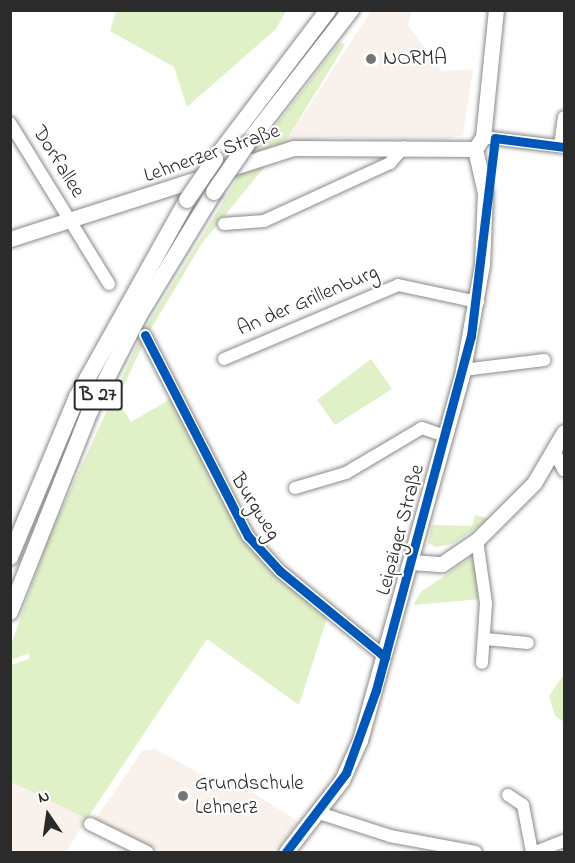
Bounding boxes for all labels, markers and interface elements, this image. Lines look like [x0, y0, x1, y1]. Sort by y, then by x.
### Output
place label: NORMA [383, 46, 447, 72]
marker: NORMA [364, 52, 378, 66]
street label: Lehnerzer Straße [141, 119, 283, 189]
street label: Dorfallee [26, 121, 90, 203]
street label: An der Grillenburg [234, 260, 382, 342]
road number: B 27 [72, 378, 124, 412]
street label: Leipziger Straße [371, 462, 431, 598]
street label: Burgweg [225, 469, 285, 545]
place label: Grundschule Lehnerz [195, 771, 304, 821]
north arrow [18, 785, 78, 845]
text: N [36, 785, 52, 810]
marker: Grundschule Lehnerz [176, 789, 190, 803]

